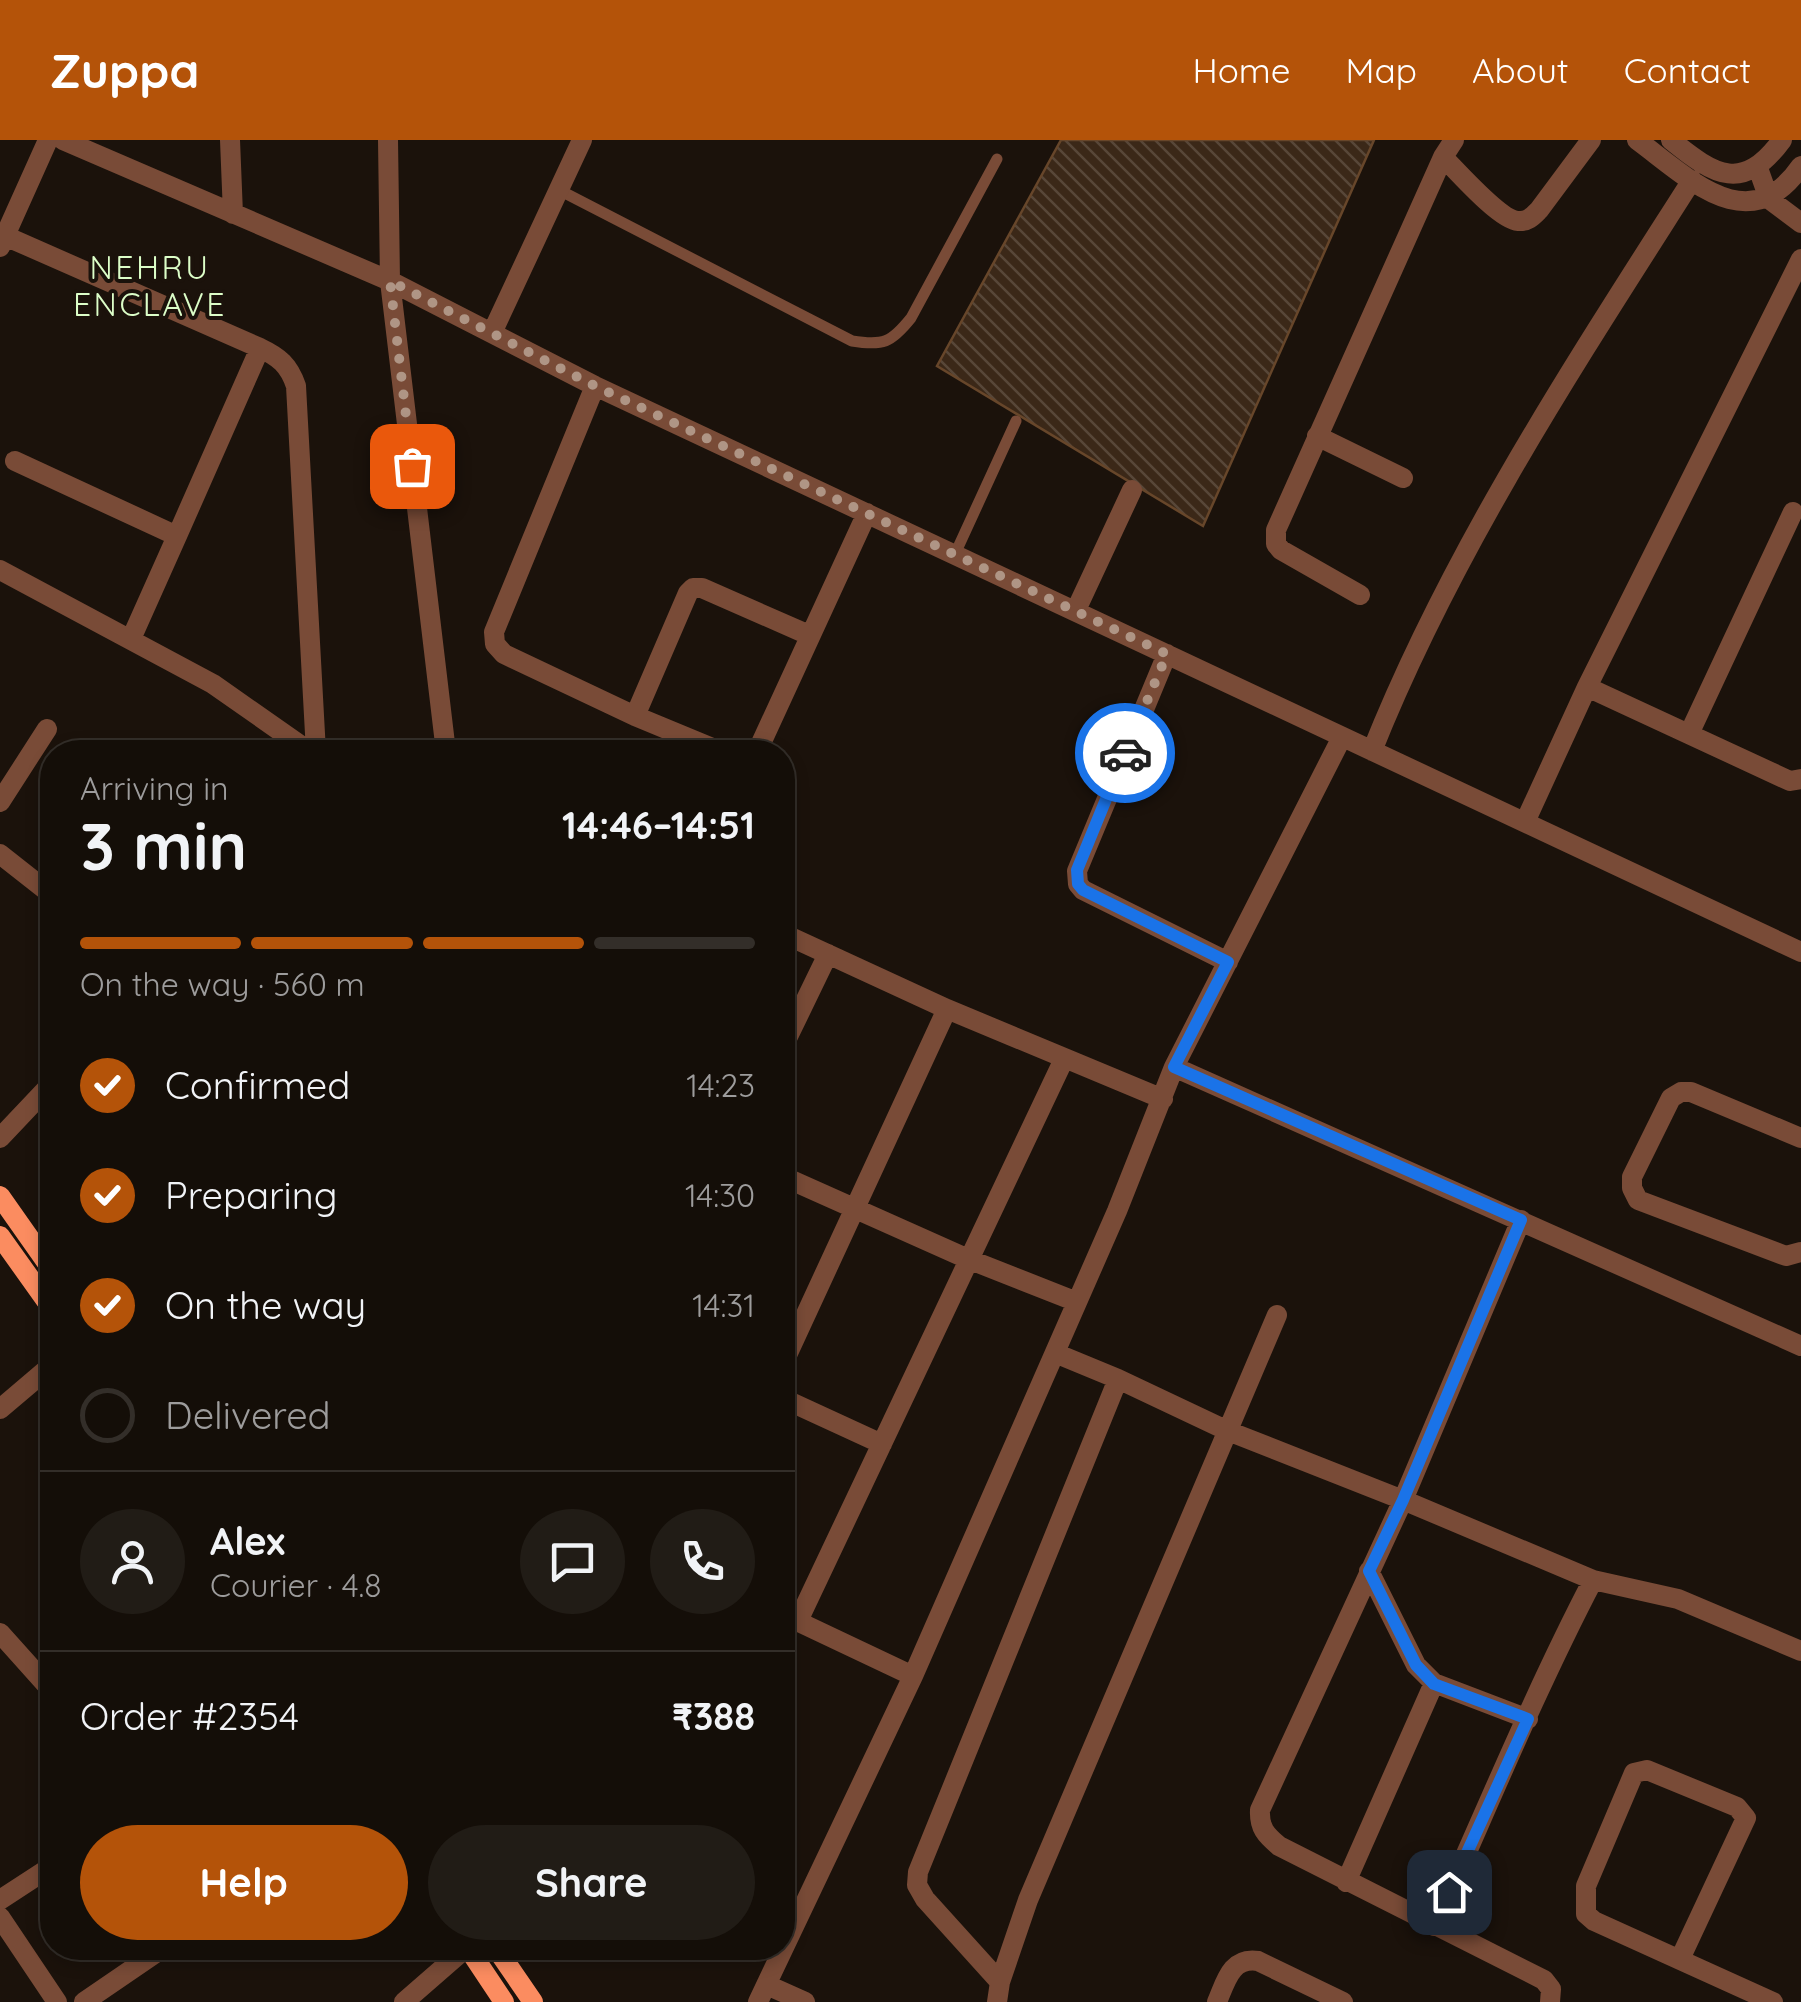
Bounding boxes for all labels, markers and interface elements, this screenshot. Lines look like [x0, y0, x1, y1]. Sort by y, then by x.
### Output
text: Zuppa [50, 40, 199, 100]
text: Home [1193, 48, 1291, 92]
text: Map [1346, 48, 1417, 92]
text: About [1472, 48, 1569, 92]
text: Contact [1624, 48, 1751, 92]
district label: NEHRU ENCLAVE [73, 247, 227, 324]
pin [370, 424, 455, 509]
icon: bag [385, 439, 440, 494]
courier [1075, 703, 1175, 803]
icon: car [1098, 726, 1153, 781]
text: Arriving in [80, 768, 229, 808]
text: 14:46–14:51 [562, 801, 755, 849]
text: 3 min [80, 805, 247, 886]
text: On the way · 560 m [80, 964, 365, 1004]
icon: check [80, 1058, 135, 1113]
text: Confirmed [165, 1061, 350, 1109]
text: 14:23 [686, 1065, 755, 1105]
icon: check [80, 1168, 135, 1223]
text: Preparing [165, 1171, 337, 1219]
text: 14:30 [685, 1175, 755, 1215]
icon: check [80, 1278, 135, 1333]
text: On the way [165, 1281, 366, 1329]
text: 14:31 [692, 1285, 755, 1325]
text: Delivered [165, 1391, 331, 1439]
button: person [80, 1509, 185, 1614]
button: chat [520, 1509, 625, 1614]
button: phone [650, 1509, 755, 1614]
text: Alex [210, 1517, 285, 1565]
text: Courier · 4.8 [210, 1565, 382, 1605]
text: Order #2354 [80, 1692, 299, 1740]
text: ₹388 [672, 1692, 755, 1740]
button: Help [80, 1825, 408, 1940]
button: Share [428, 1825, 755, 1940]
pin [1407, 1850, 1492, 1935]
icon: home [1422, 1865, 1477, 1920]

